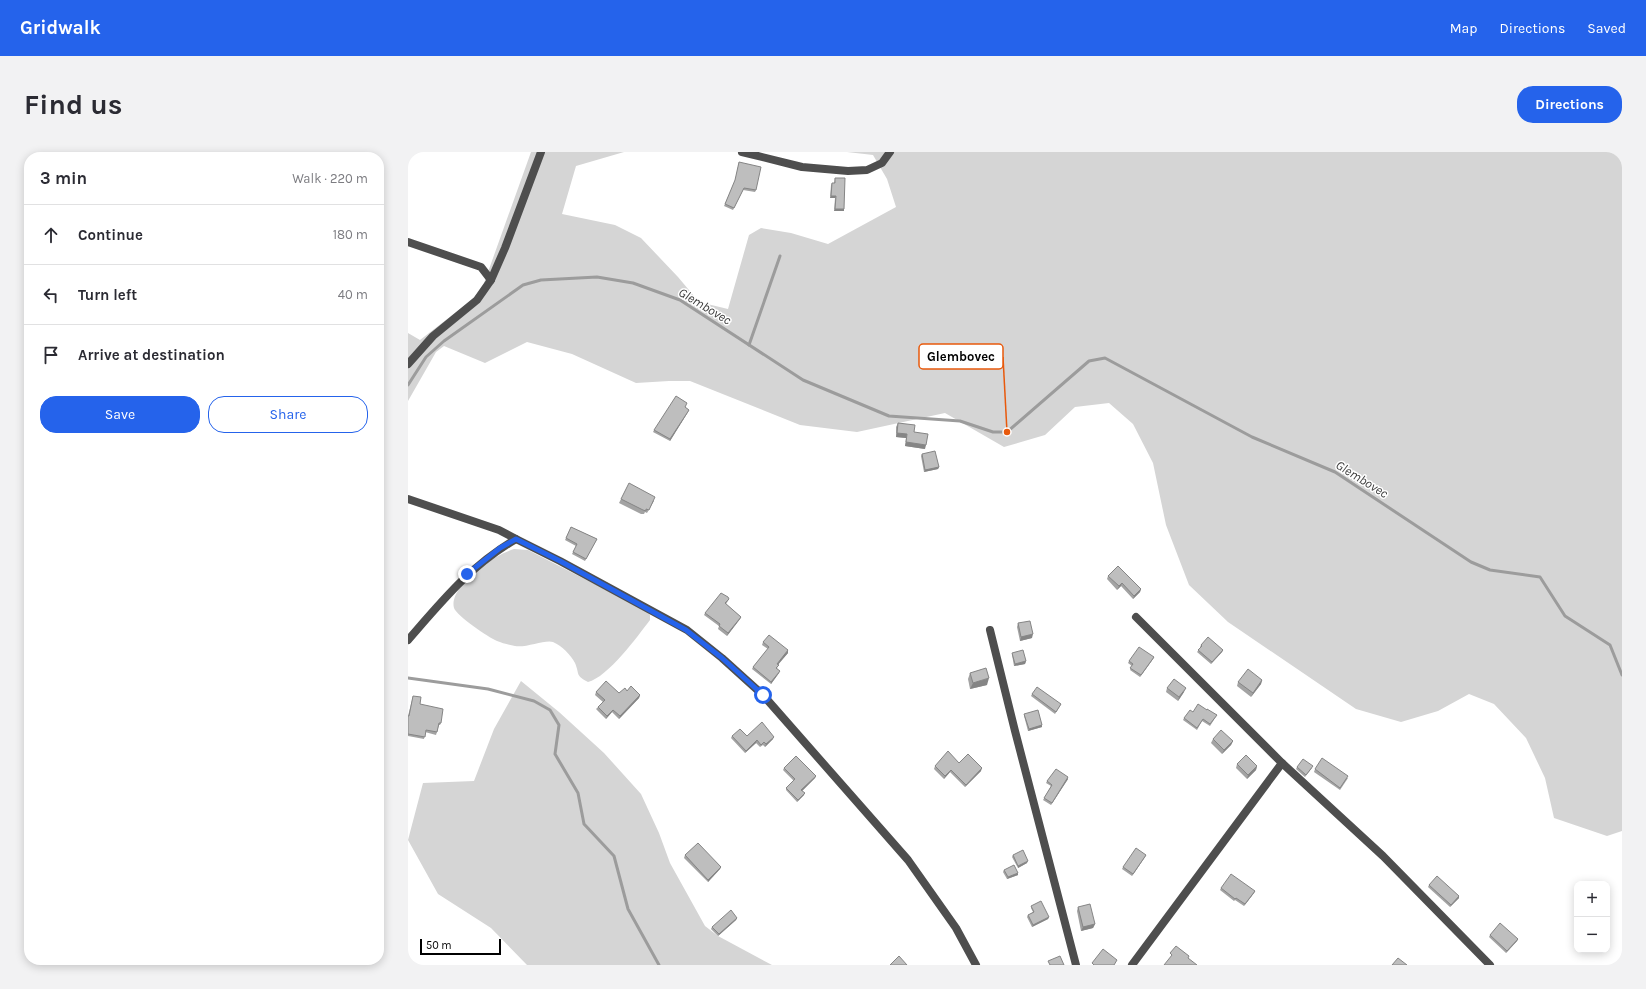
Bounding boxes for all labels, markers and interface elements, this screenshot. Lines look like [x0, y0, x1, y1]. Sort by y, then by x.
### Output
text: Gridwalk [20, 17, 101, 39]
text: Map [1450, 20, 1478, 37]
text: Directions [1500, 20, 1565, 37]
text: Saved [1587, 20, 1626, 37]
button: Directions [1517, 86, 1622, 123]
text: Find us [24, 88, 123, 121]
text: 3 min [40, 168, 87, 188]
text: Walk · 220 m [292, 171, 368, 186]
icon: ahead [40, 224, 62, 246]
text: Continue [78, 226, 143, 244]
text: 180 m [333, 227, 368, 242]
icon: left [40, 284, 62, 306]
water label: Glembovec [676, 284, 734, 328]
text: Turn left [78, 286, 137, 304]
text: 40 m [338, 287, 368, 302]
icon: arrive [40, 344, 62, 366]
callout: Glembovec [919, 344, 1003, 369]
text: Arrive at destination [78, 346, 225, 364]
text: Glembovec [927, 349, 995, 364]
button: Save [40, 396, 200, 433]
button: Share [208, 396, 368, 433]
water label: Glembovec [1333, 457, 1391, 501]
route end [458, 565, 476, 583]
route start [754, 686, 772, 704]
map controls [1574, 881, 1610, 953]
button: + [1574, 881, 1610, 917]
button: − [1574, 917, 1610, 953]
scale bar [420, 937, 501, 956]
text: 50 m [426, 939, 452, 952]

